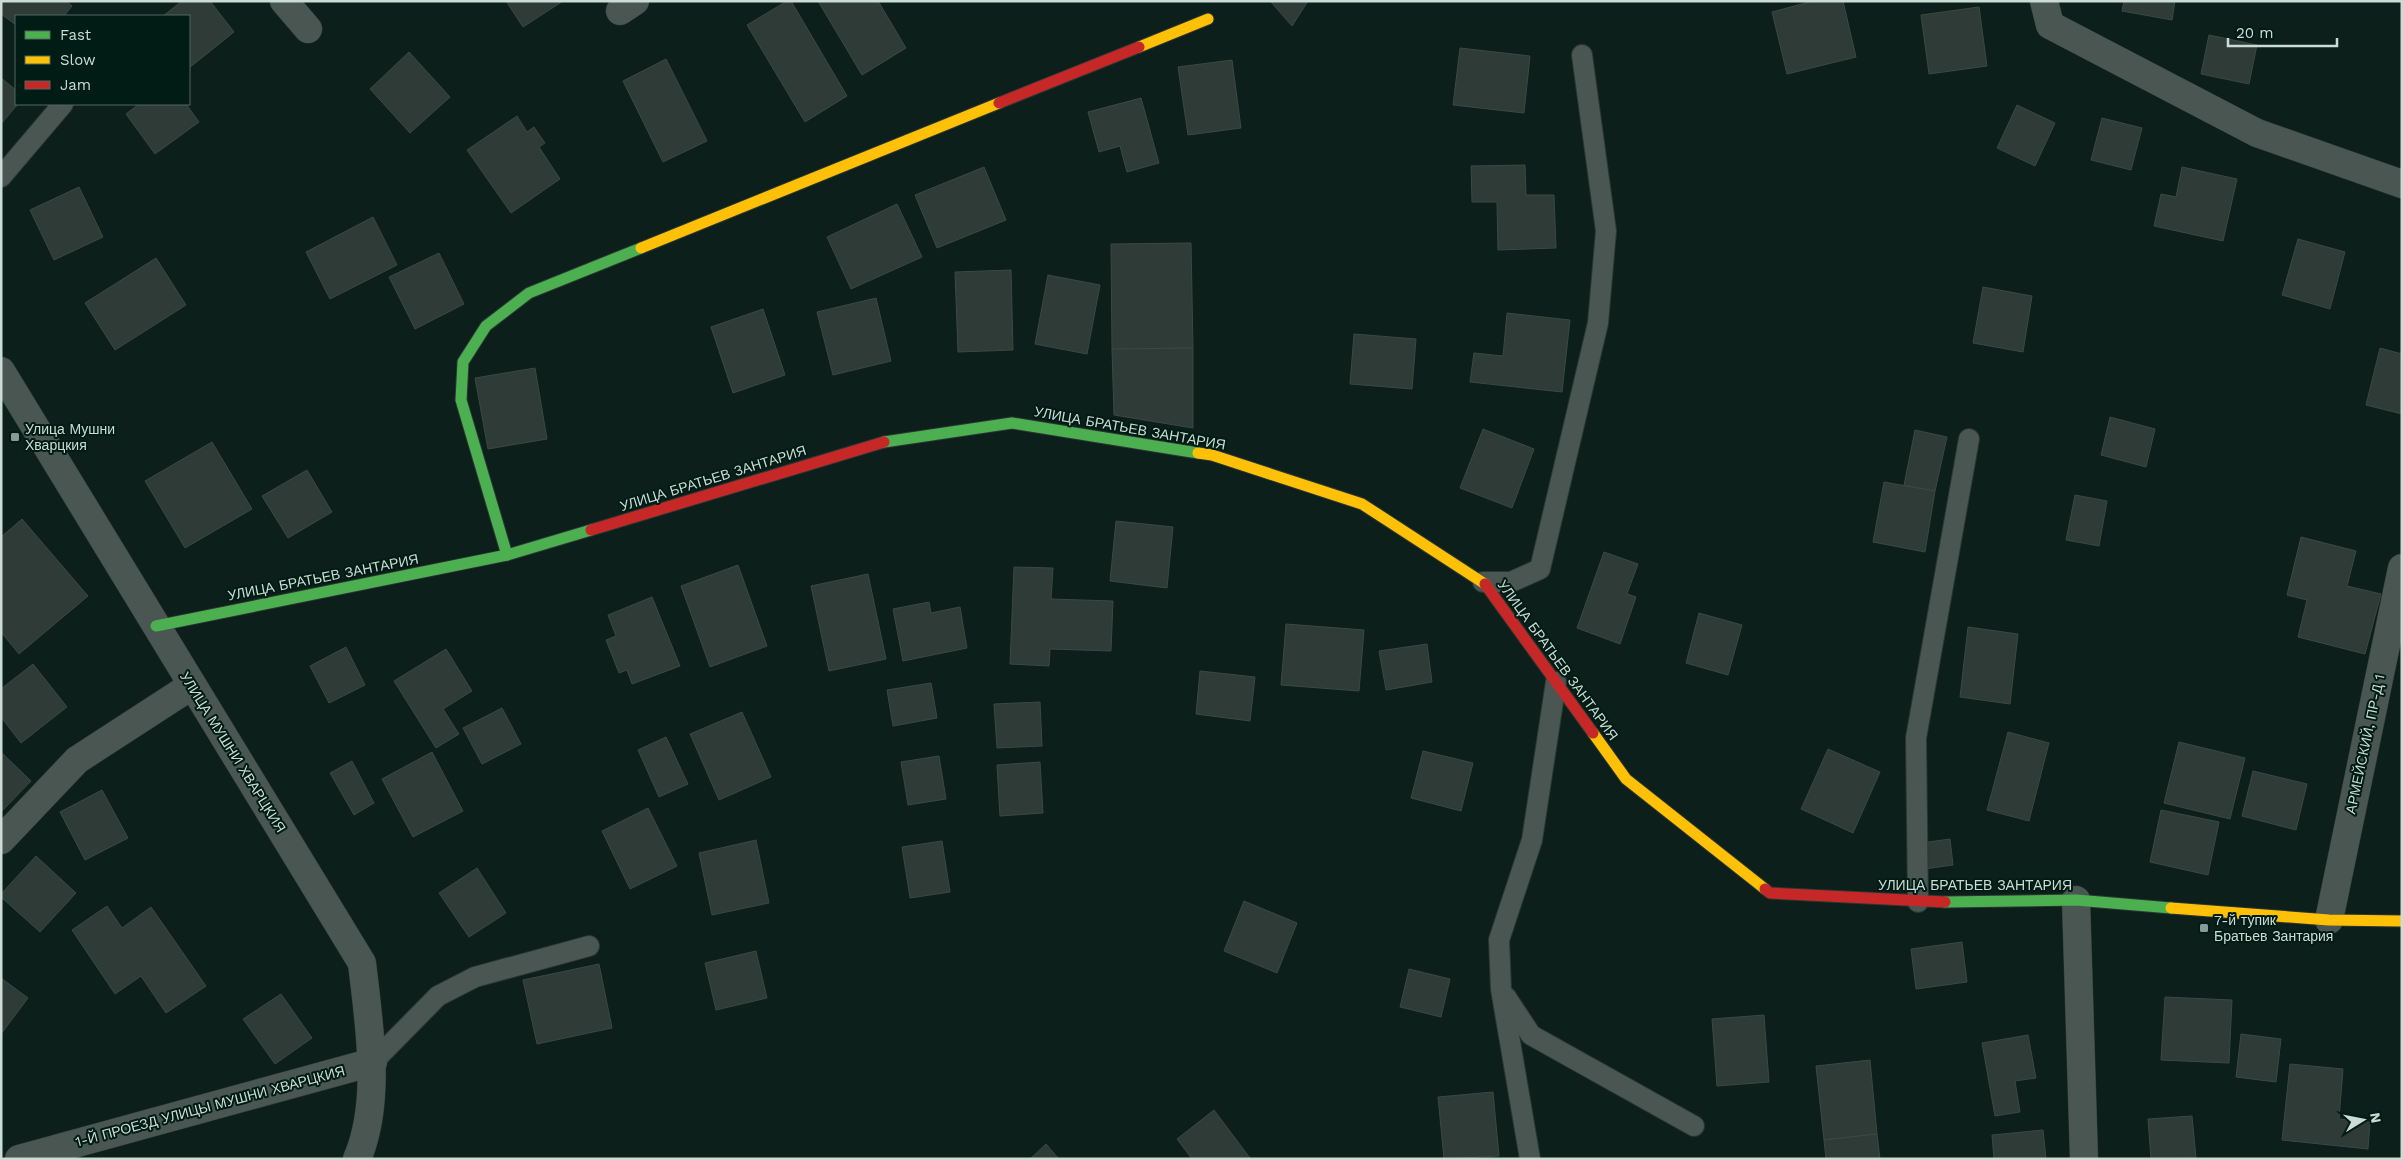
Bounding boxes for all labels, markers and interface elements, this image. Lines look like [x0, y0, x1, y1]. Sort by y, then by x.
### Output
legend [15, 15, 190, 105]
scale bar [2228, 15, 2337, 47]
text: 20 m [2236, 24, 2274, 42]
text: Fast [60, 26, 92, 44]
text: Slow [60, 51, 96, 69]
text: Jam [60, 76, 91, 94]
street label: УЛИЦА БРАТЬЕВ ЗАНТАРИЯ [1033, 403, 1227, 453]
place label: Улица Мушни Хварцкия [25, 421, 115, 453]
marker: Улица Мушни Хварцкия [9, 431, 21, 443]
street label: УЛИЦА БРАТЬЕВ ЗАНТАРИЯ [618, 442, 808, 514]
street label: УЛИЦА БРАТЬЕВ ЗАНТАРИЯ [226, 551, 420, 603]
street label: УЛИЦА БРАТЬЕВ ЗАНТАРИЯ [1495, 577, 1621, 743]
street label: УЛИЦА МУШНИ ХВАРЦКИЯ [177, 669, 289, 835]
street label: АРМЕЙСКИЙ, ПР-Д 1 [2341, 672, 2388, 815]
street label: УЛИЦА БРАТЬЕВ ЗАНТАРИЯ [1878, 877, 2072, 893]
place label: 7-й тупик Братьев Зантария [2214, 912, 2333, 944]
marker: 7-й тупик Братьев Зантария [2198, 922, 2210, 934]
street label: 1-Й ПРОЕЗД УЛИЦЫ МУШНИ ХВАРЦКИЯ [73, 1061, 346, 1150]
north arrow [2338, 1095, 2388, 1145]
text: N [2367, 1111, 2385, 1124]

